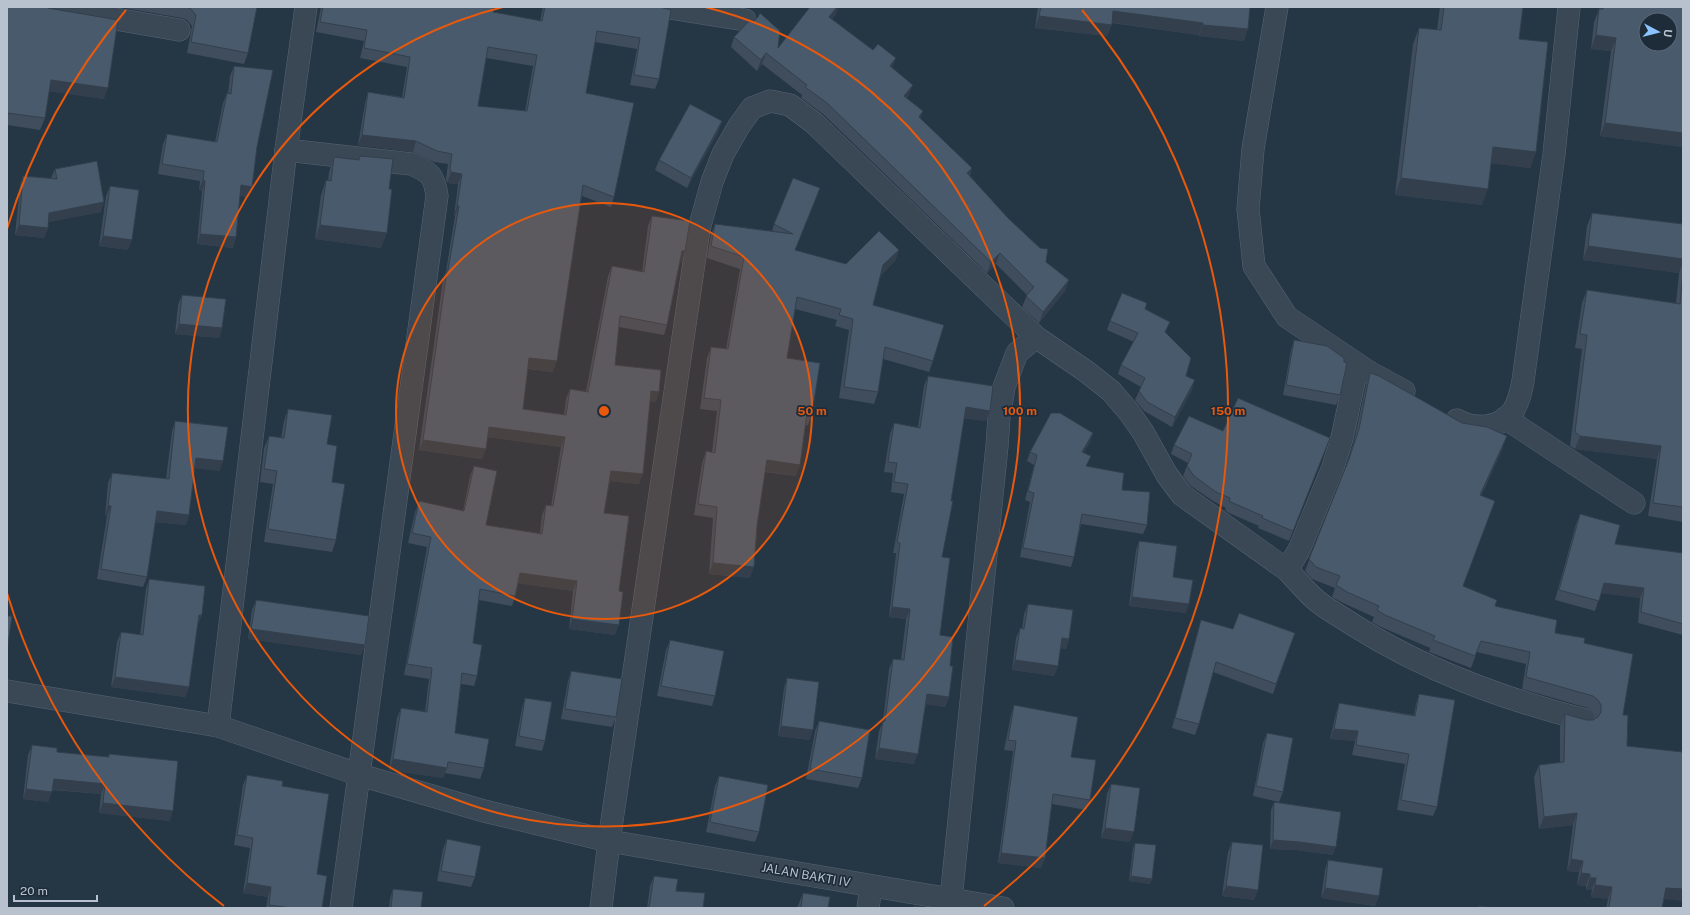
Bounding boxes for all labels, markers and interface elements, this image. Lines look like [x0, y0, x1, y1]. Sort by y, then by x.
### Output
north arrow [1638, 12, 1678, 52]
text: U [1661, 29, 1674, 38]
centre of rings [597, 404, 611, 418]
text: 50 m [797, 404, 827, 418]
text: 100 m [1003, 404, 1037, 418]
text: 150 m [1211, 404, 1245, 418]
street label: JALAN BAKTI IV [760, 860, 852, 890]
scale bar [14, 877, 97, 903]
text: 20 m [20, 884, 48, 898]

